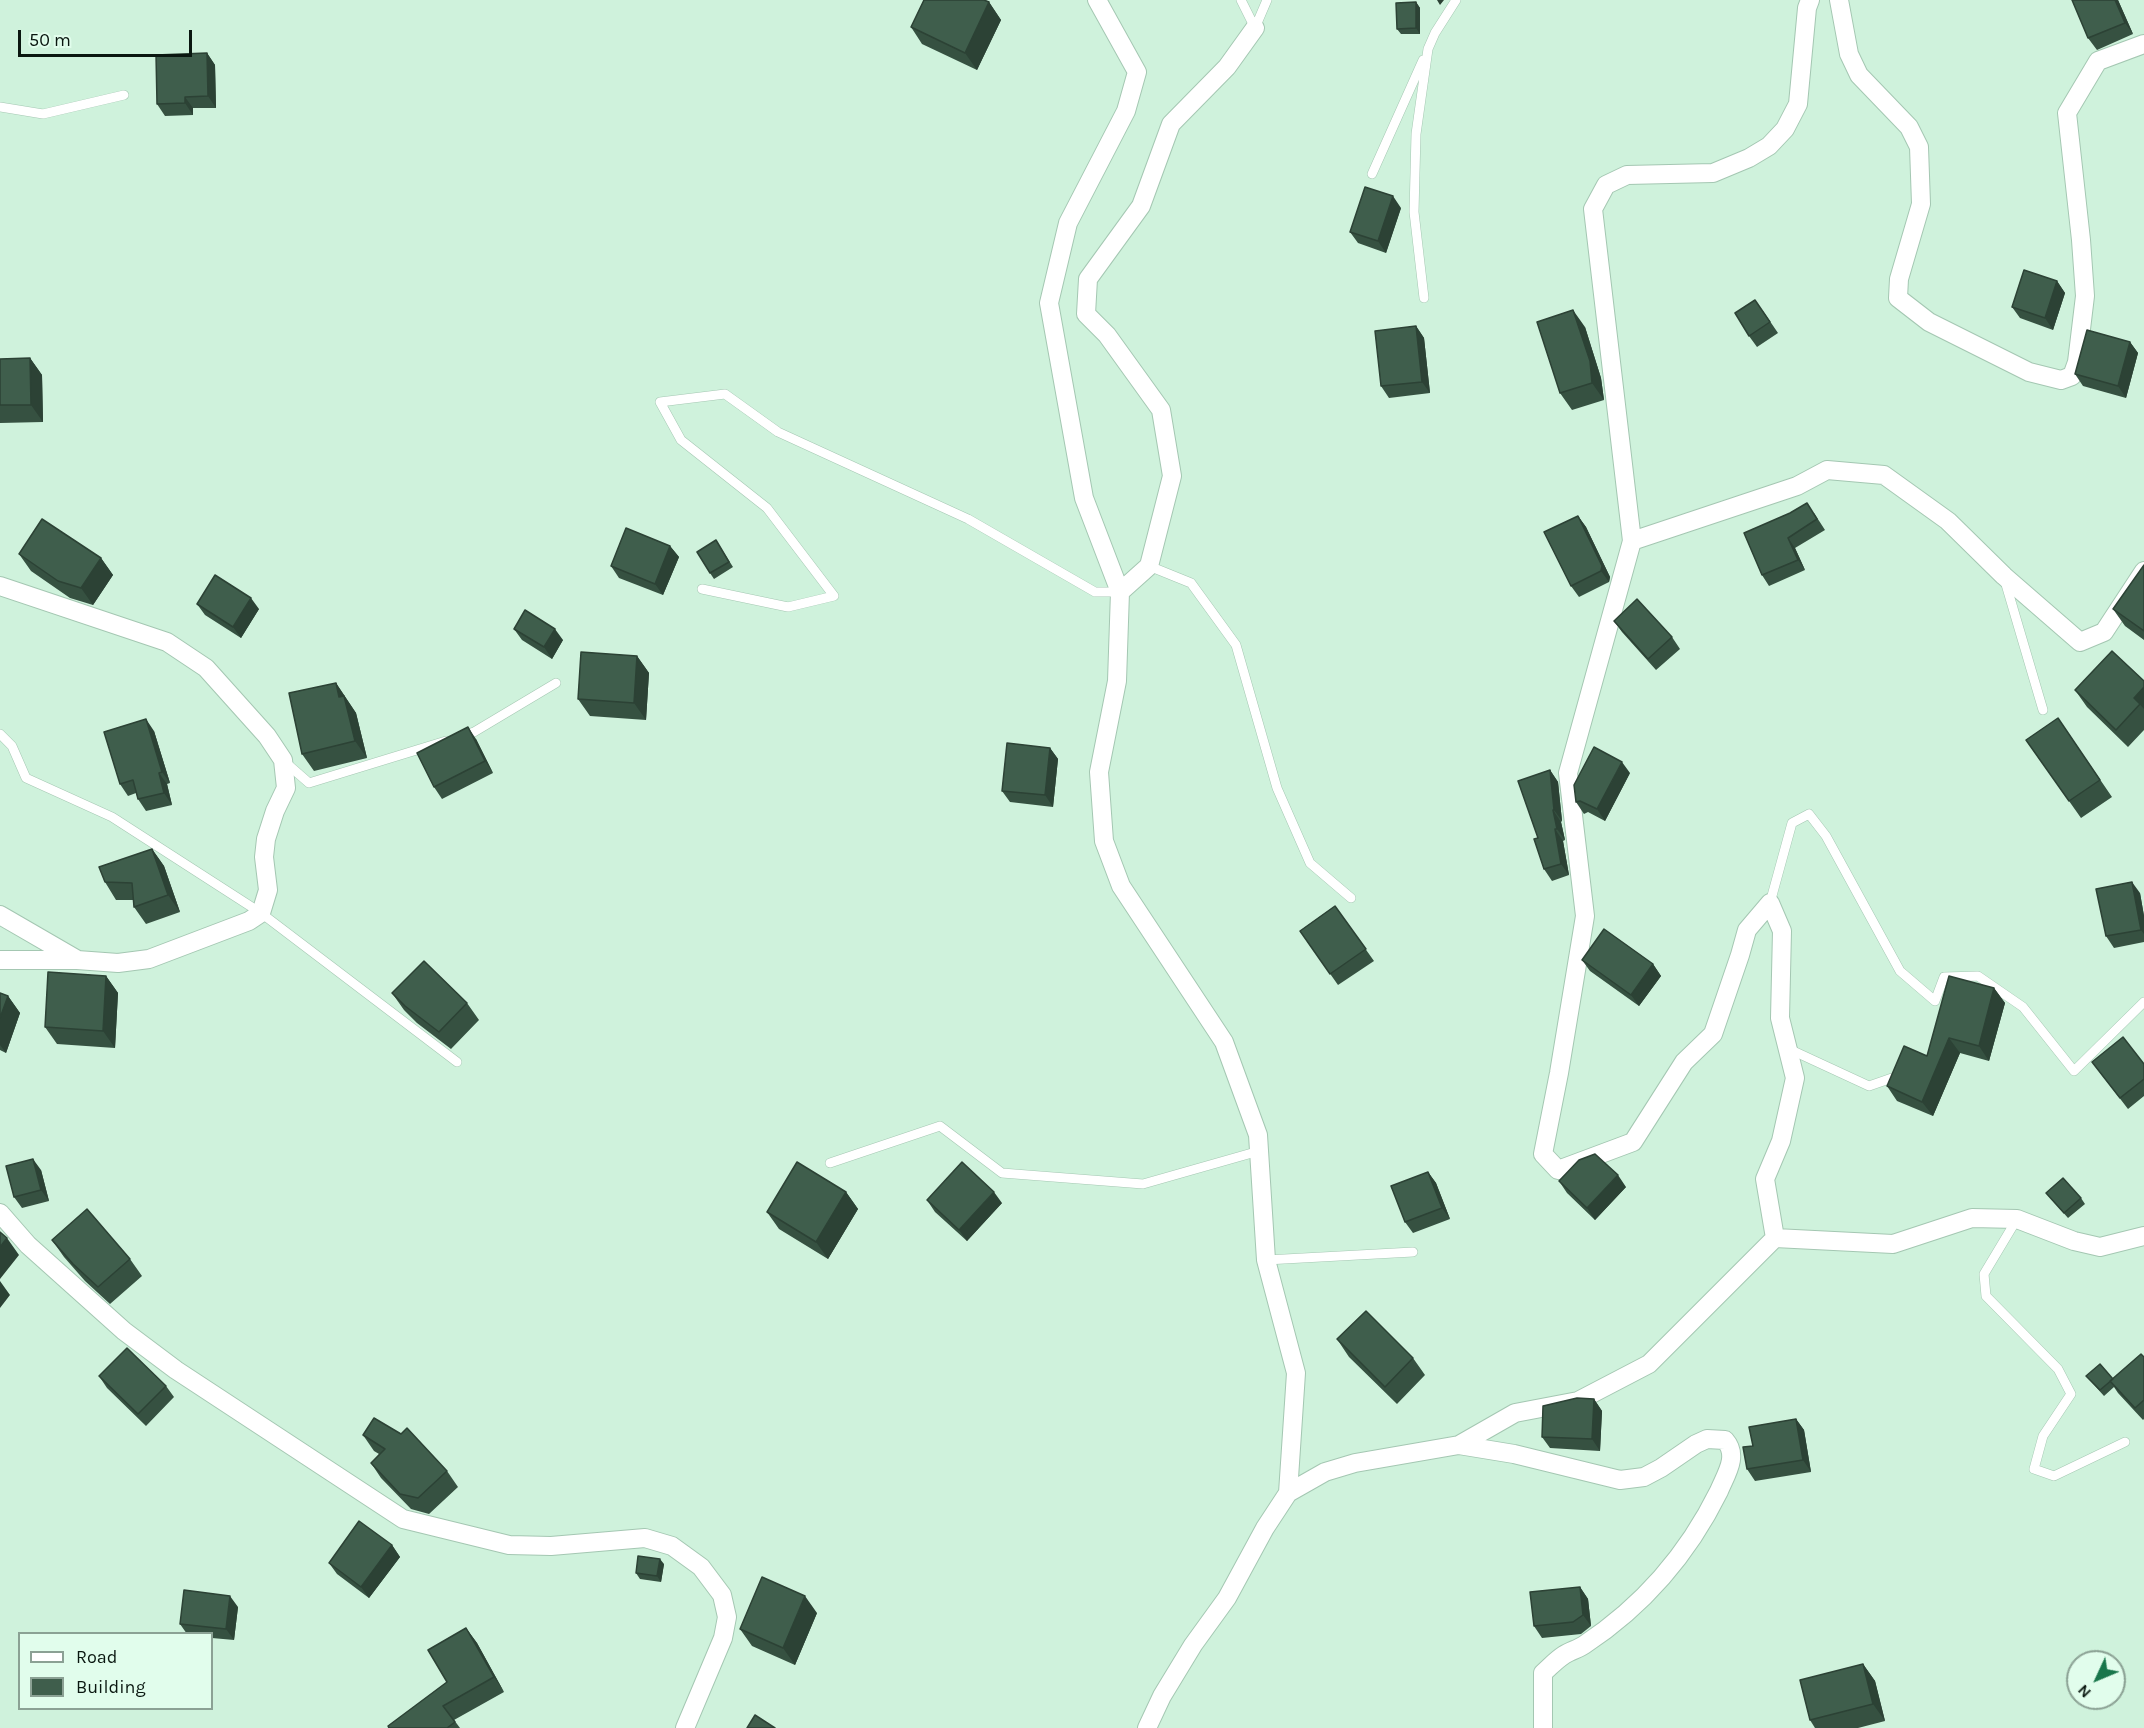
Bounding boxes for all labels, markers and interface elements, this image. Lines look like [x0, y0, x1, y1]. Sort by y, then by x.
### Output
scale bar [21, 18, 195, 56]
text: 50 m [29, 29, 71, 51]
legend [18, 1632, 213, 1710]
text: Road [76, 1646, 117, 1668]
north arrow [2066, 1650, 2126, 1710]
text: Building [76, 1676, 146, 1698]
text: N [2073, 1681, 2095, 1702]

